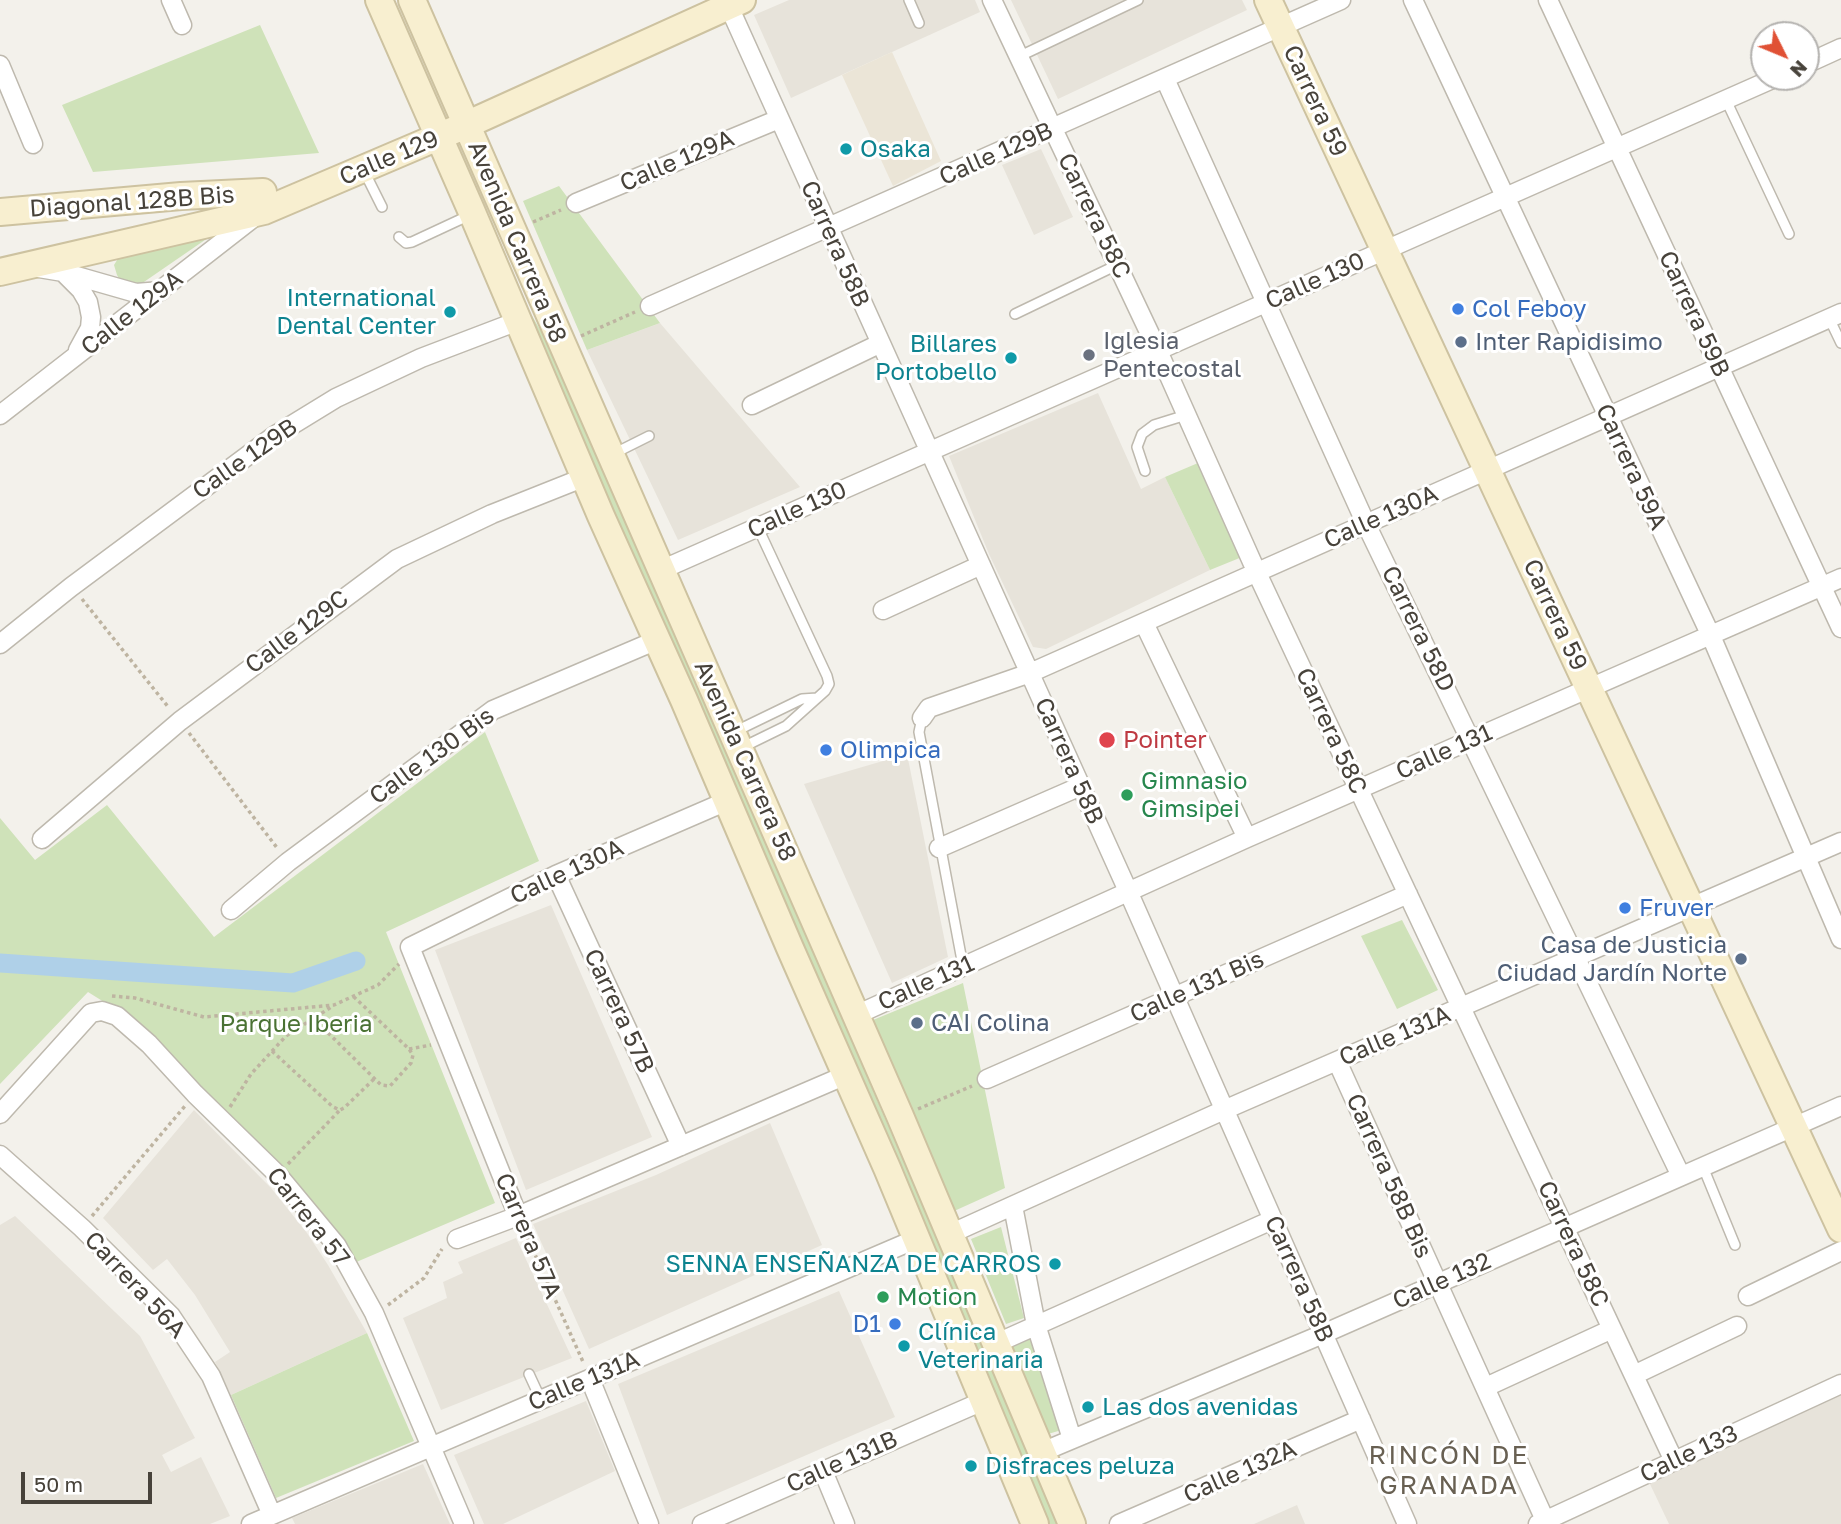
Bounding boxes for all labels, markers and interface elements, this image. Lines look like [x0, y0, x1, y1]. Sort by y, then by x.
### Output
north arrow [1750, 21, 1820, 91]
street label: Carrera 59 [1277, 41, 1353, 161]
text: N [1786, 56, 1813, 82]
street label: Calle 129B [935, 116, 1057, 192]
street label: Calle 129 [335, 124, 443, 192]
street label: Calle 129A [616, 124, 738, 198]
place label: Osaka [860, 135, 931, 163]
street label: Avenida Carrera 58 [461, 137, 573, 347]
marker: Osaka [838, 141, 854, 157]
street label: Carrera 58C [1051, 149, 1137, 283]
street label: Carrera 58B [794, 176, 876, 312]
street label: Diagonal 128B Bis [29, 180, 235, 224]
street label: Calle 130 [1261, 246, 1369, 316]
street label: Carrera 59B [1652, 247, 1736, 381]
street label: Calle 129A [75, 264, 189, 362]
place label: International Dental Center [276, 284, 436, 340]
place label: Col Feboy [1472, 295, 1586, 323]
marker: Col Feboy [1450, 301, 1466, 317]
marker: International Dental Center [442, 304, 458, 320]
place label: Iglesia Pentecostal [1103, 327, 1241, 383]
place label: Inter Rapidisimo [1475, 328, 1663, 356]
place label: Billares Portobello [875, 330, 997, 386]
marker: Inter Rapidisimo [1453, 334, 1469, 350]
marker: Iglesia Pentecostal [1081, 347, 1097, 363]
marker: Billares Portobello [1003, 350, 1019, 366]
street label: Carrera 59A [1589, 400, 1673, 534]
street label: Calle 129B [187, 412, 303, 506]
street label: Calle 130 [743, 475, 851, 545]
street label: Calle 130A [1320, 479, 1442, 555]
street label: Carrera 59 [1517, 555, 1593, 675]
street label: Carrera 58D [1375, 561, 1461, 697]
street label: Calle 129C [240, 584, 354, 680]
street label: Avenida Carrera 58 [688, 656, 802, 866]
street label: Carrera 58C [1289, 663, 1373, 799]
street label: Carrera 58B [1028, 693, 1110, 829]
street label: Calle 130 Bis [364, 701, 500, 811]
street label: Calle 131 [1391, 718, 1497, 786]
place label: Pointer [1123, 726, 1207, 754]
marker: Pointer [1097, 730, 1117, 750]
place label: Olimpica [840, 736, 941, 764]
marker: Olimpica [818, 742, 834, 758]
place label: Gimnasio Gimsipei [1141, 767, 1247, 823]
marker: Gimnasio Gimsipei [1119, 787, 1135, 803]
street label: Calle 130A [506, 833, 628, 911]
place label: Fruver [1639, 894, 1713, 922]
marker: Fruver [1617, 900, 1633, 916]
place label: Casa de Justicia Ciudad Jardín Norte [1497, 931, 1727, 987]
street label: Carrera 57B [578, 944, 660, 1078]
street label: Calle 131 Bis [1126, 945, 1268, 1029]
street label: Calle 131 [873, 949, 979, 1017]
marker: Casa de Justicia Ciudad Jardín Norte [1733, 951, 1749, 967]
street label: Calle 131A [1335, 1000, 1455, 1072]
place label: CAI Colina [931, 1009, 1050, 1037]
park label: Parque Iberia [220, 1010, 372, 1038]
marker: CAI Colina [909, 1015, 925, 1031]
street label: Carrera 58B Bis [1340, 1089, 1438, 1263]
street label: Carrera 57 [260, 1162, 356, 1272]
street label: Carrera 57A [489, 1169, 567, 1303]
street label: Carrera 58C [1531, 1176, 1615, 1312]
street label: Carrera 58B [1258, 1211, 1340, 1347]
street label: Carrera 56A [78, 1226, 192, 1344]
street label: Calle 132 [1388, 1247, 1496, 1315]
place label: SENNA ENSEÑANZA DE CARROS [665, 1250, 1041, 1278]
marker: SENNA ENSEÑANZA DE CARROS [1047, 1256, 1063, 1272]
place label: Motion [897, 1283, 977, 1311]
marker: Motion [875, 1289, 891, 1305]
place label: D1 [853, 1310, 881, 1338]
marker: D1 [887, 1316, 903, 1332]
place label: Clínica Veterinaria [918, 1318, 1044, 1374]
marker: Clínica Veterinaria [896, 1338, 912, 1354]
street label: Calle 131A [524, 1345, 644, 1417]
place label: Las dos avenidas [1102, 1393, 1298, 1421]
marker: Las dos avenidas [1080, 1399, 1096, 1415]
street label: Calle 133 [1635, 1419, 1743, 1489]
street label: Calle 131B [782, 1425, 902, 1499]
street label: Calle 132A [1179, 1434, 1301, 1510]
district label: RINCÓN DE GRANADA [1370, 1440, 1528, 1502]
place label: Disfraces peluza [985, 1452, 1175, 1480]
scale bar [24, 1458, 156, 1502]
marker: Disfraces peluza [963, 1458, 979, 1474]
text: 50 m [34, 1471, 83, 1497]

